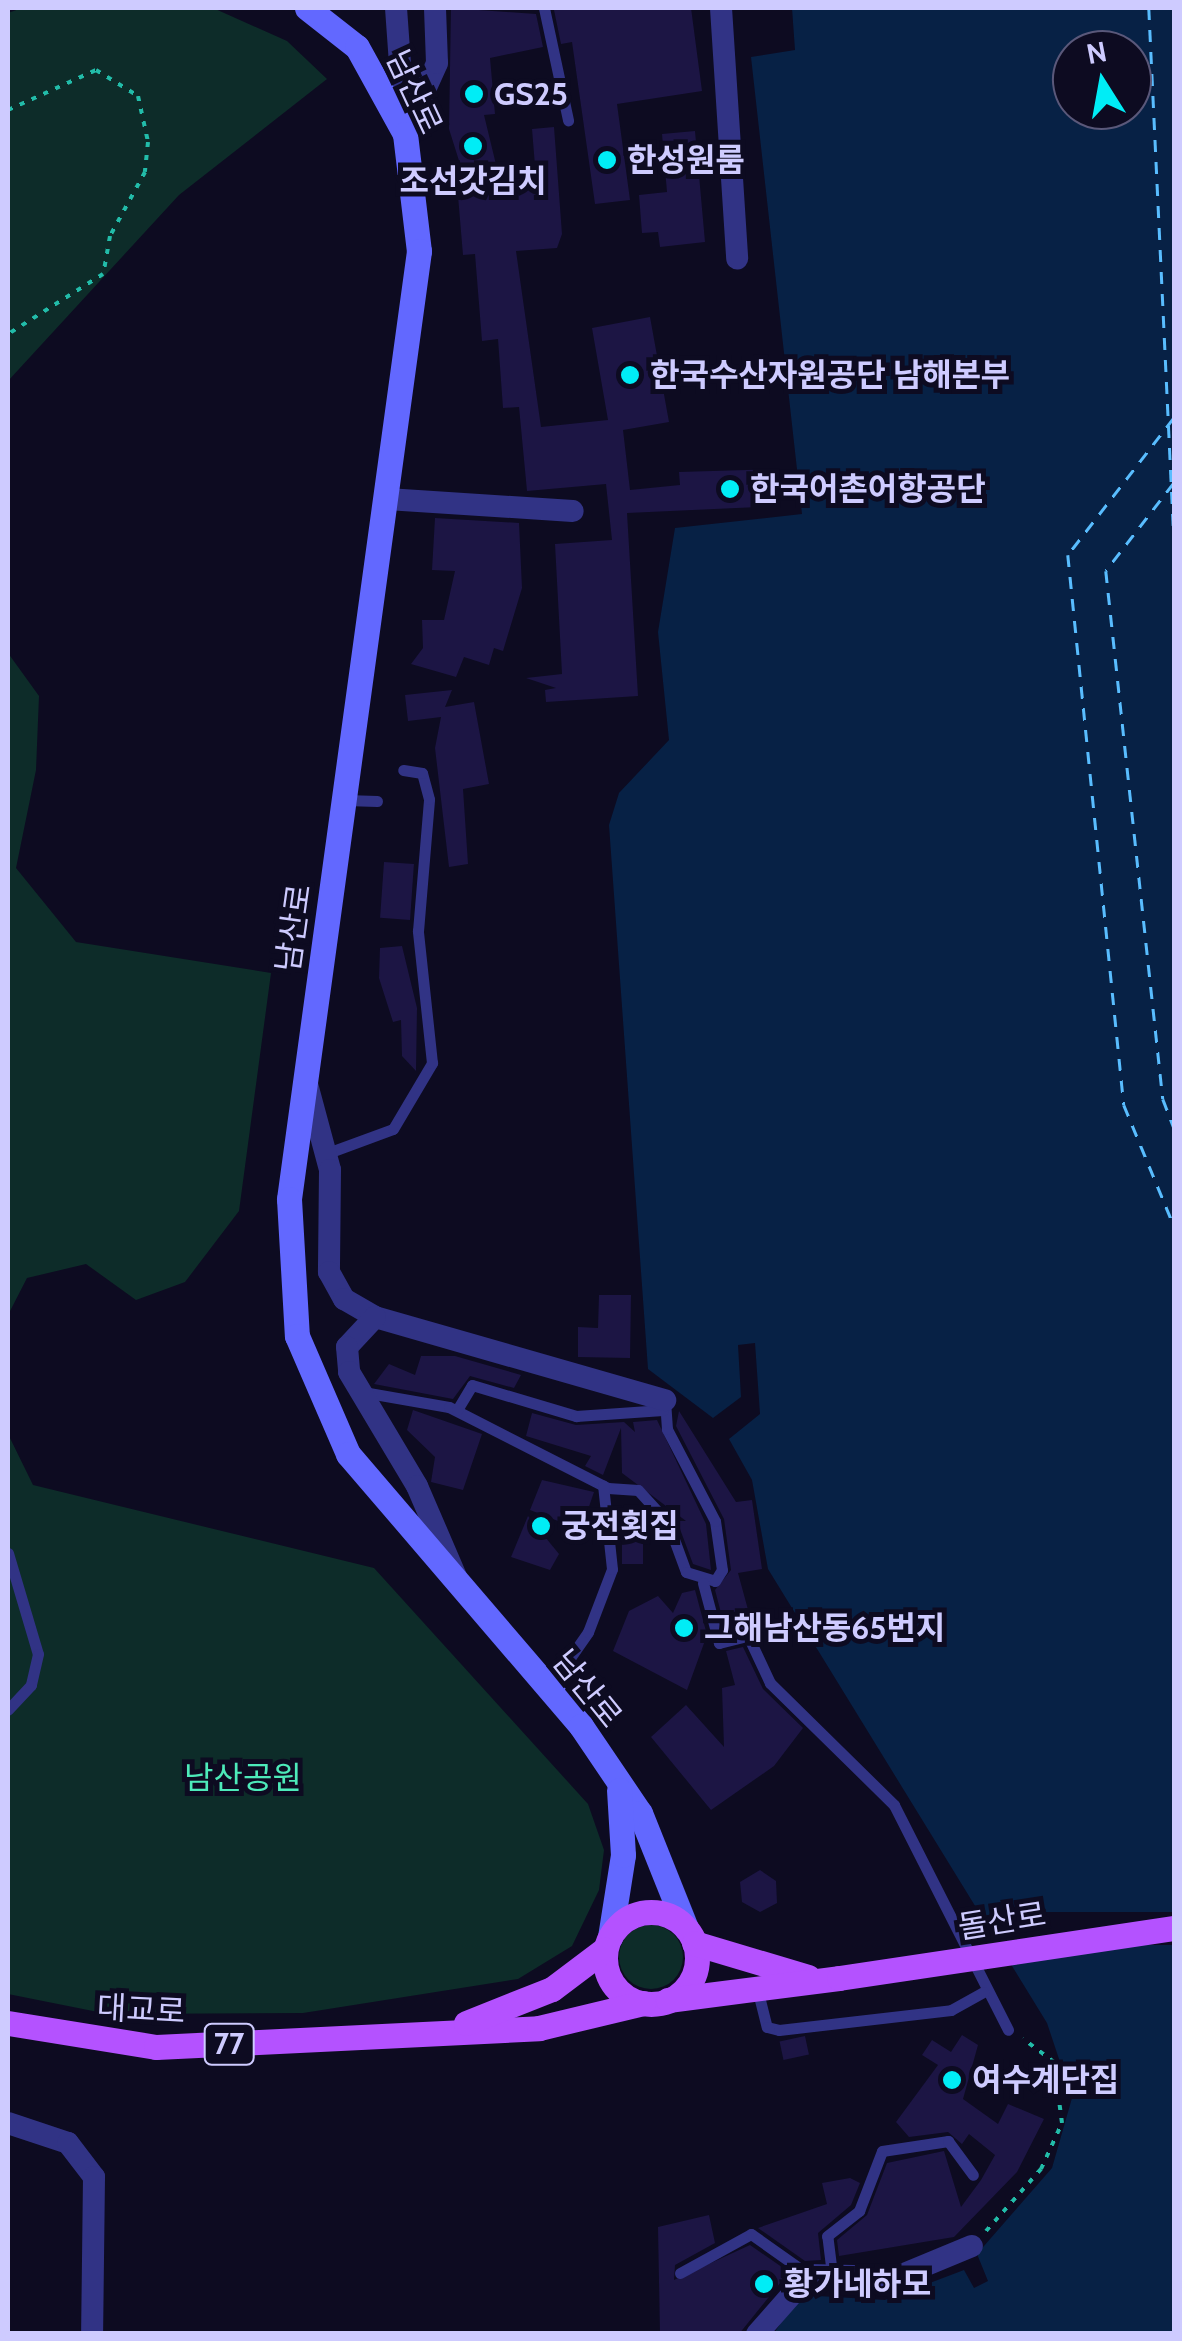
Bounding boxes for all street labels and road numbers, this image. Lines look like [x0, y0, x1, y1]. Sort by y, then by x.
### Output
street label: 남산로 [378, 44, 450, 140]
street label: 남산로 [269, 882, 319, 974]
street label: 남산로 [544, 1643, 630, 1735]
street label: 돌산로 [955, 1895, 1049, 1947]
street label: 대교로 [96, 1989, 186, 2031]
road number: 77 [202, 2019, 256, 2069]

